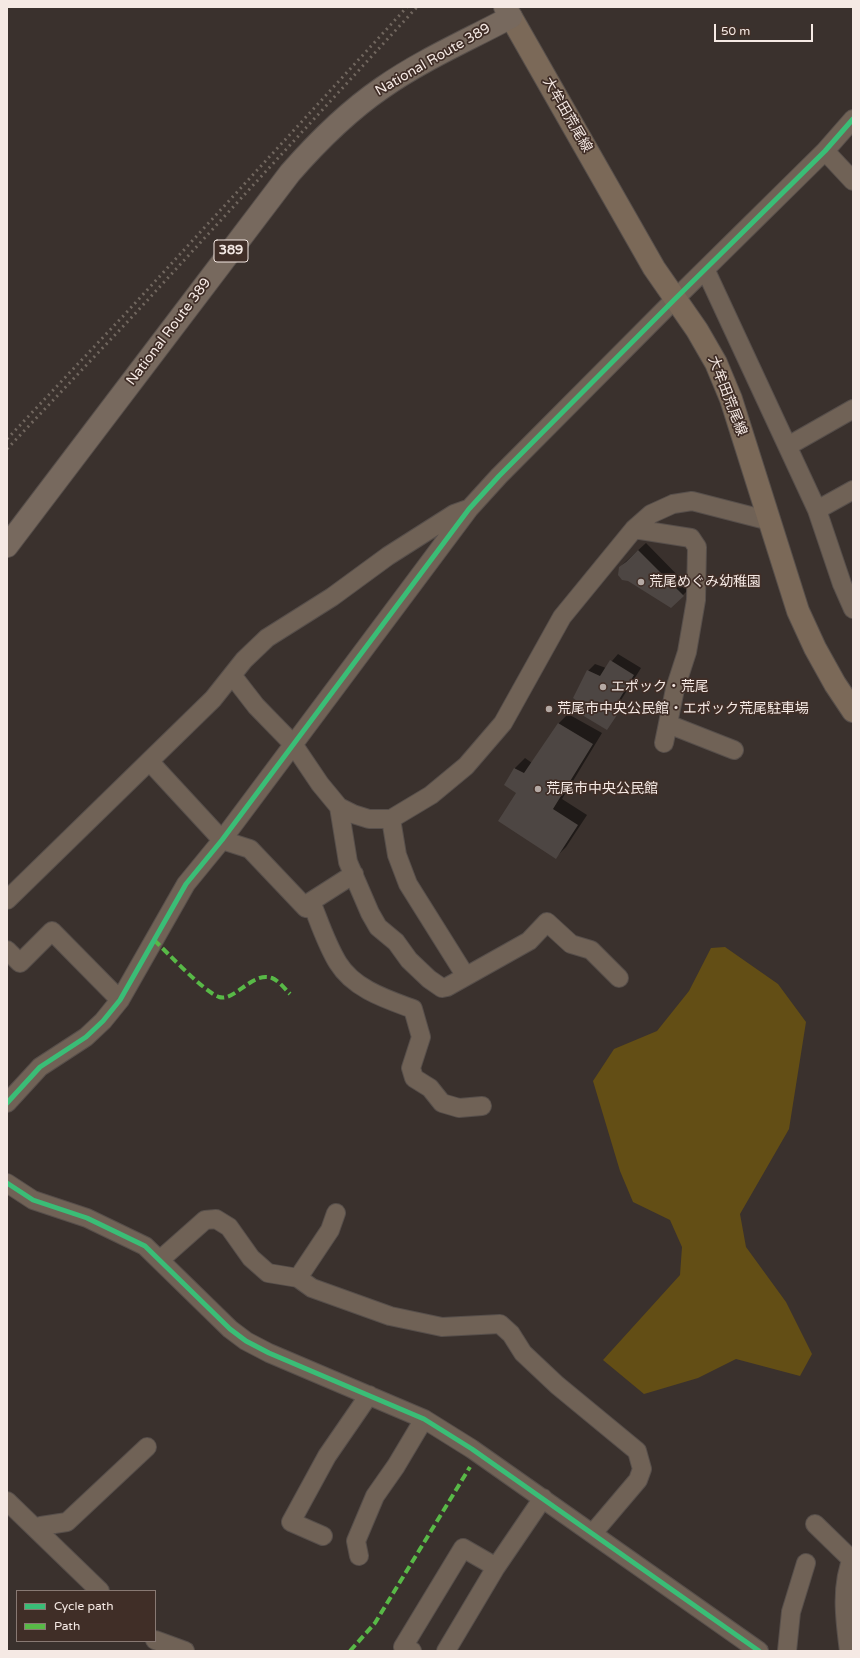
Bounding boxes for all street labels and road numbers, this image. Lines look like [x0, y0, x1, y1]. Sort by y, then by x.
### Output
street label: National Route 389 [373, 20, 493, 100]
street label: 大牟田荒尾線 [539, 74, 595, 156]
road number: 389 [214, 240, 248, 262]
street label: National Route 389 [123, 275, 215, 389]
street label: 大牟田荒尾線 [704, 354, 750, 438]

